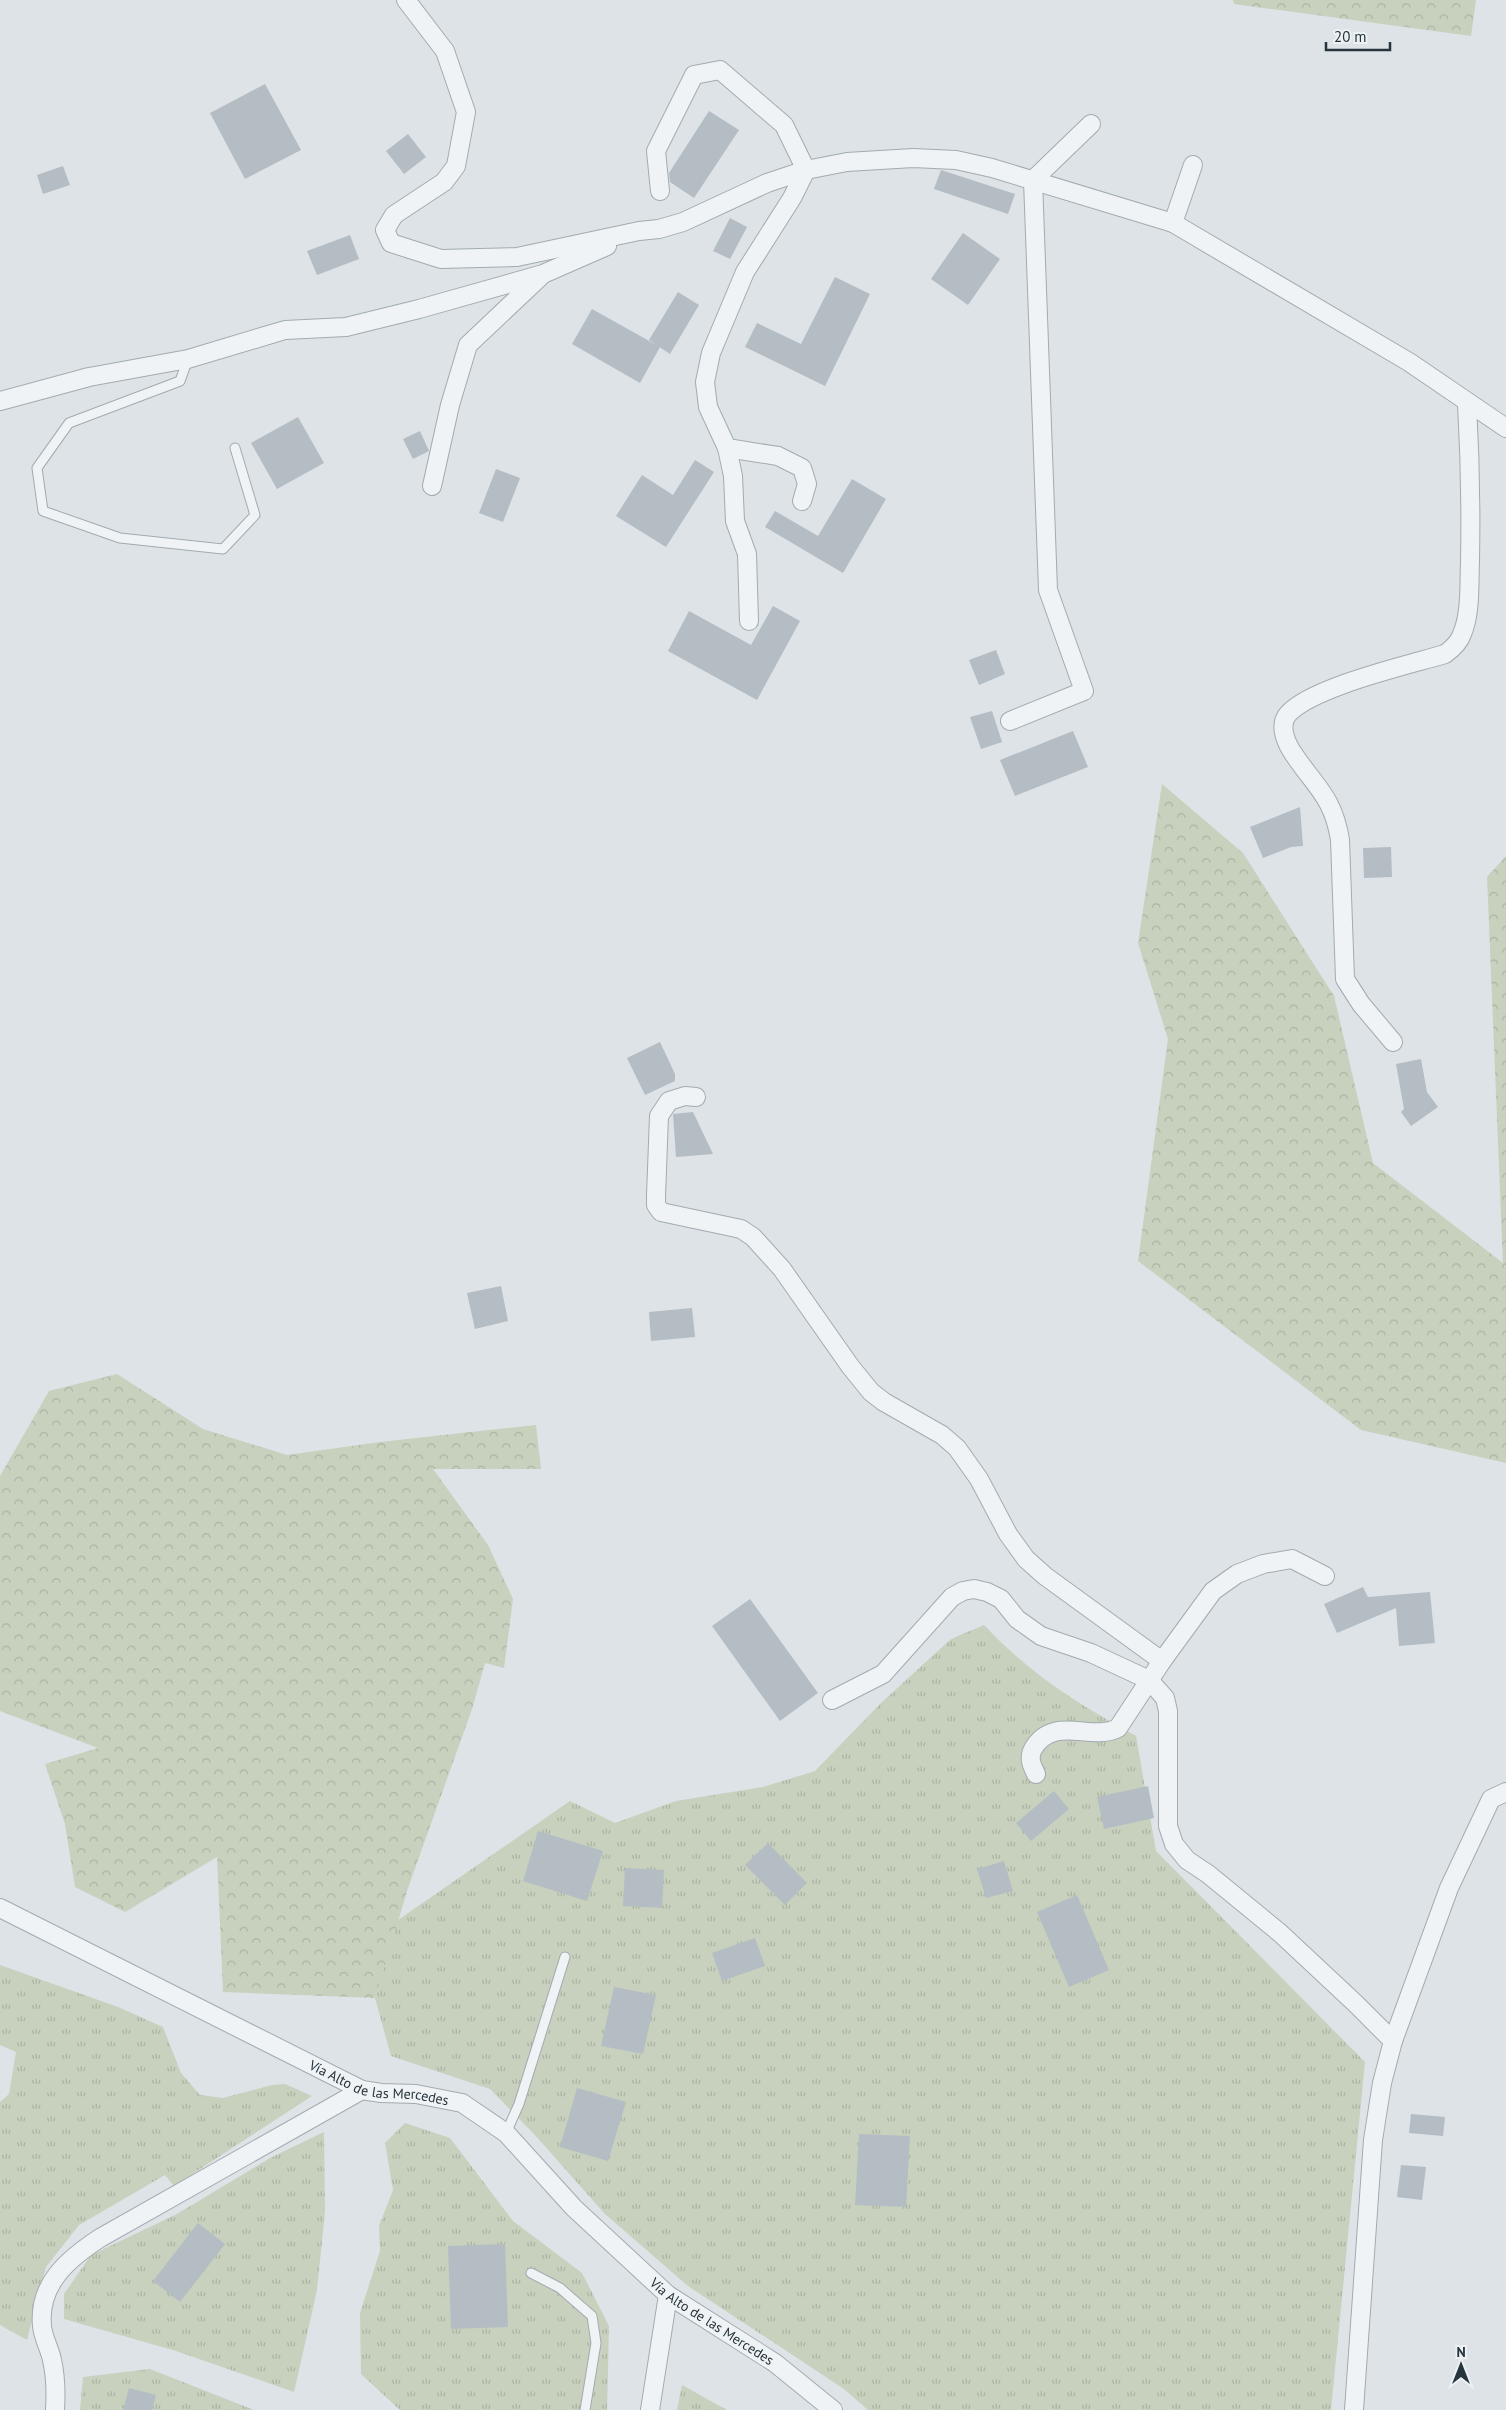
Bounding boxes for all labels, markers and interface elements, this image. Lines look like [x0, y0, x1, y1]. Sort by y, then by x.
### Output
scale bar [1326, 20, 1390, 52]
text: 20 m [1334, 27, 1367, 46]
street label: Vía Alto de las Mercedes [305, 2056, 450, 2109]
street label: Vía Alto de las Mercedes [645, 2273, 777, 2369]
north arrow [1436, 2340, 1486, 2390]
text: N [1456, 2343, 1466, 2361]

